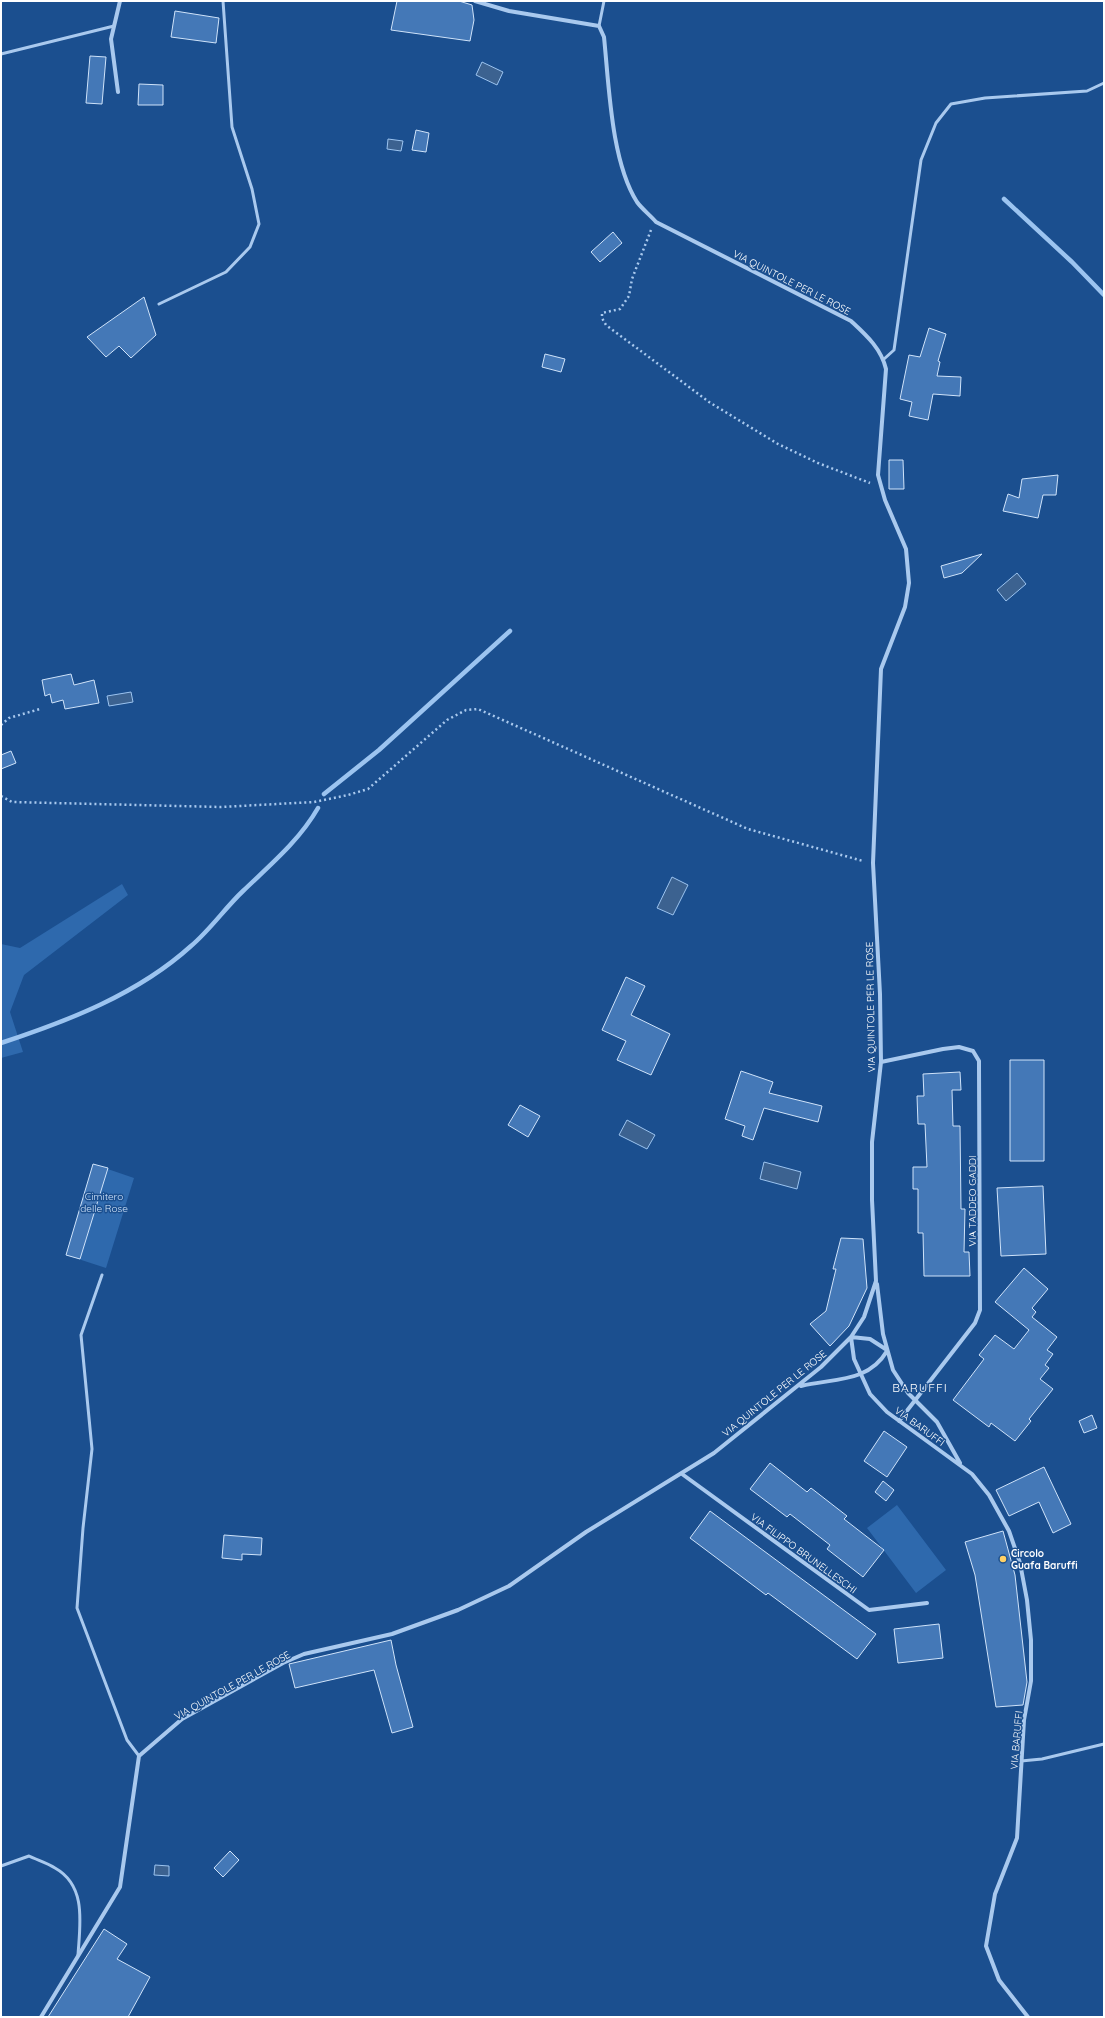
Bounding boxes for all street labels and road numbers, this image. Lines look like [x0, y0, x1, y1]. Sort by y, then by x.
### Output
street label: VIA QUINTOLE PER LE ROSE [731, 247, 853, 318]
street label: VIA QUINTOLE PER LE ROSE [863, 941, 878, 1072]
street label: VIA TADDEO GADDI [966, 1155, 979, 1247]
street label: VIA QUINTOLE PER LE ROSE [719, 1347, 829, 1440]
street label: VIA BARUFFI [892, 1404, 947, 1449]
street label: VIA FILIPPO BRUNELLESCHI [748, 1511, 859, 1596]
street label: VIA QUINTOLE PER LE ROSE [172, 1648, 293, 1723]
street label: VIA BARUFFI [1007, 1710, 1026, 1770]

